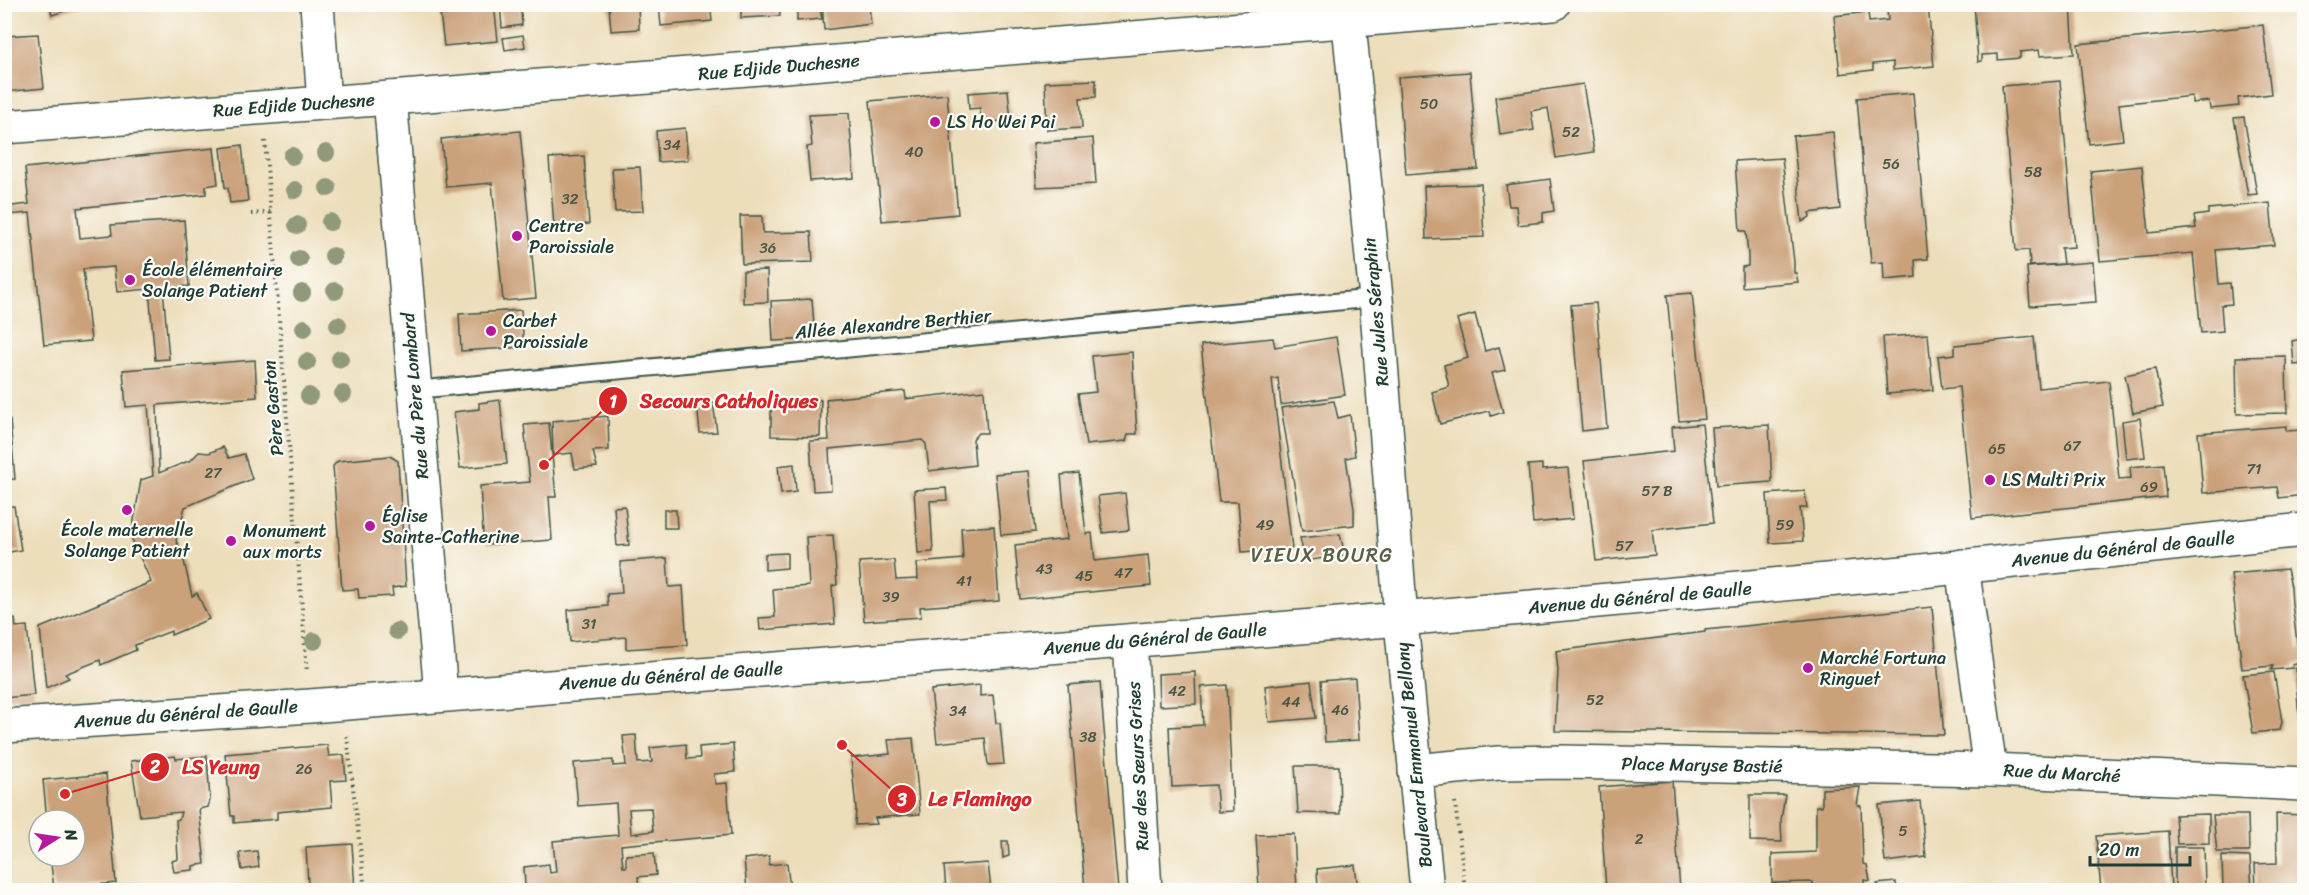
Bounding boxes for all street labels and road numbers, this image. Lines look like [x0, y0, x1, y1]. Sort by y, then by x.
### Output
street label: Rue Edjide Duchesne [697, 44, 861, 90]
street label: Rue Edjide Duchesne [212, 83, 376, 127]
street label: Rue Jules Séraphin [1354, 236, 1398, 388]
street label: Allée Alexandre Berthier [793, 299, 994, 349]
street label: Rue du Père Lombard [392, 310, 438, 481]
street label: Père Gaston [253, 359, 293, 457]
street label: Avenue du Général de Gaulle [2009, 521, 2236, 577]
street label: Avenue du Général de Gaulle [1526, 572, 1753, 624]
street label: Avenue du Général de Gaulle [1041, 613, 1268, 665]
street label: Boulevard Emmanuel Bellony [1386, 640, 1442, 869]
street label: Avenue du Général de Gaulle [557, 652, 784, 700]
street label: Rue des Sœurs Grises [1118, 680, 1158, 851]
street label: Avenue du Général de Gaulle [72, 690, 299, 738]
street label: Place Maryse Bastié [1621, 748, 1783, 782]
street label: Rue du Marché [2003, 754, 2121, 792]

